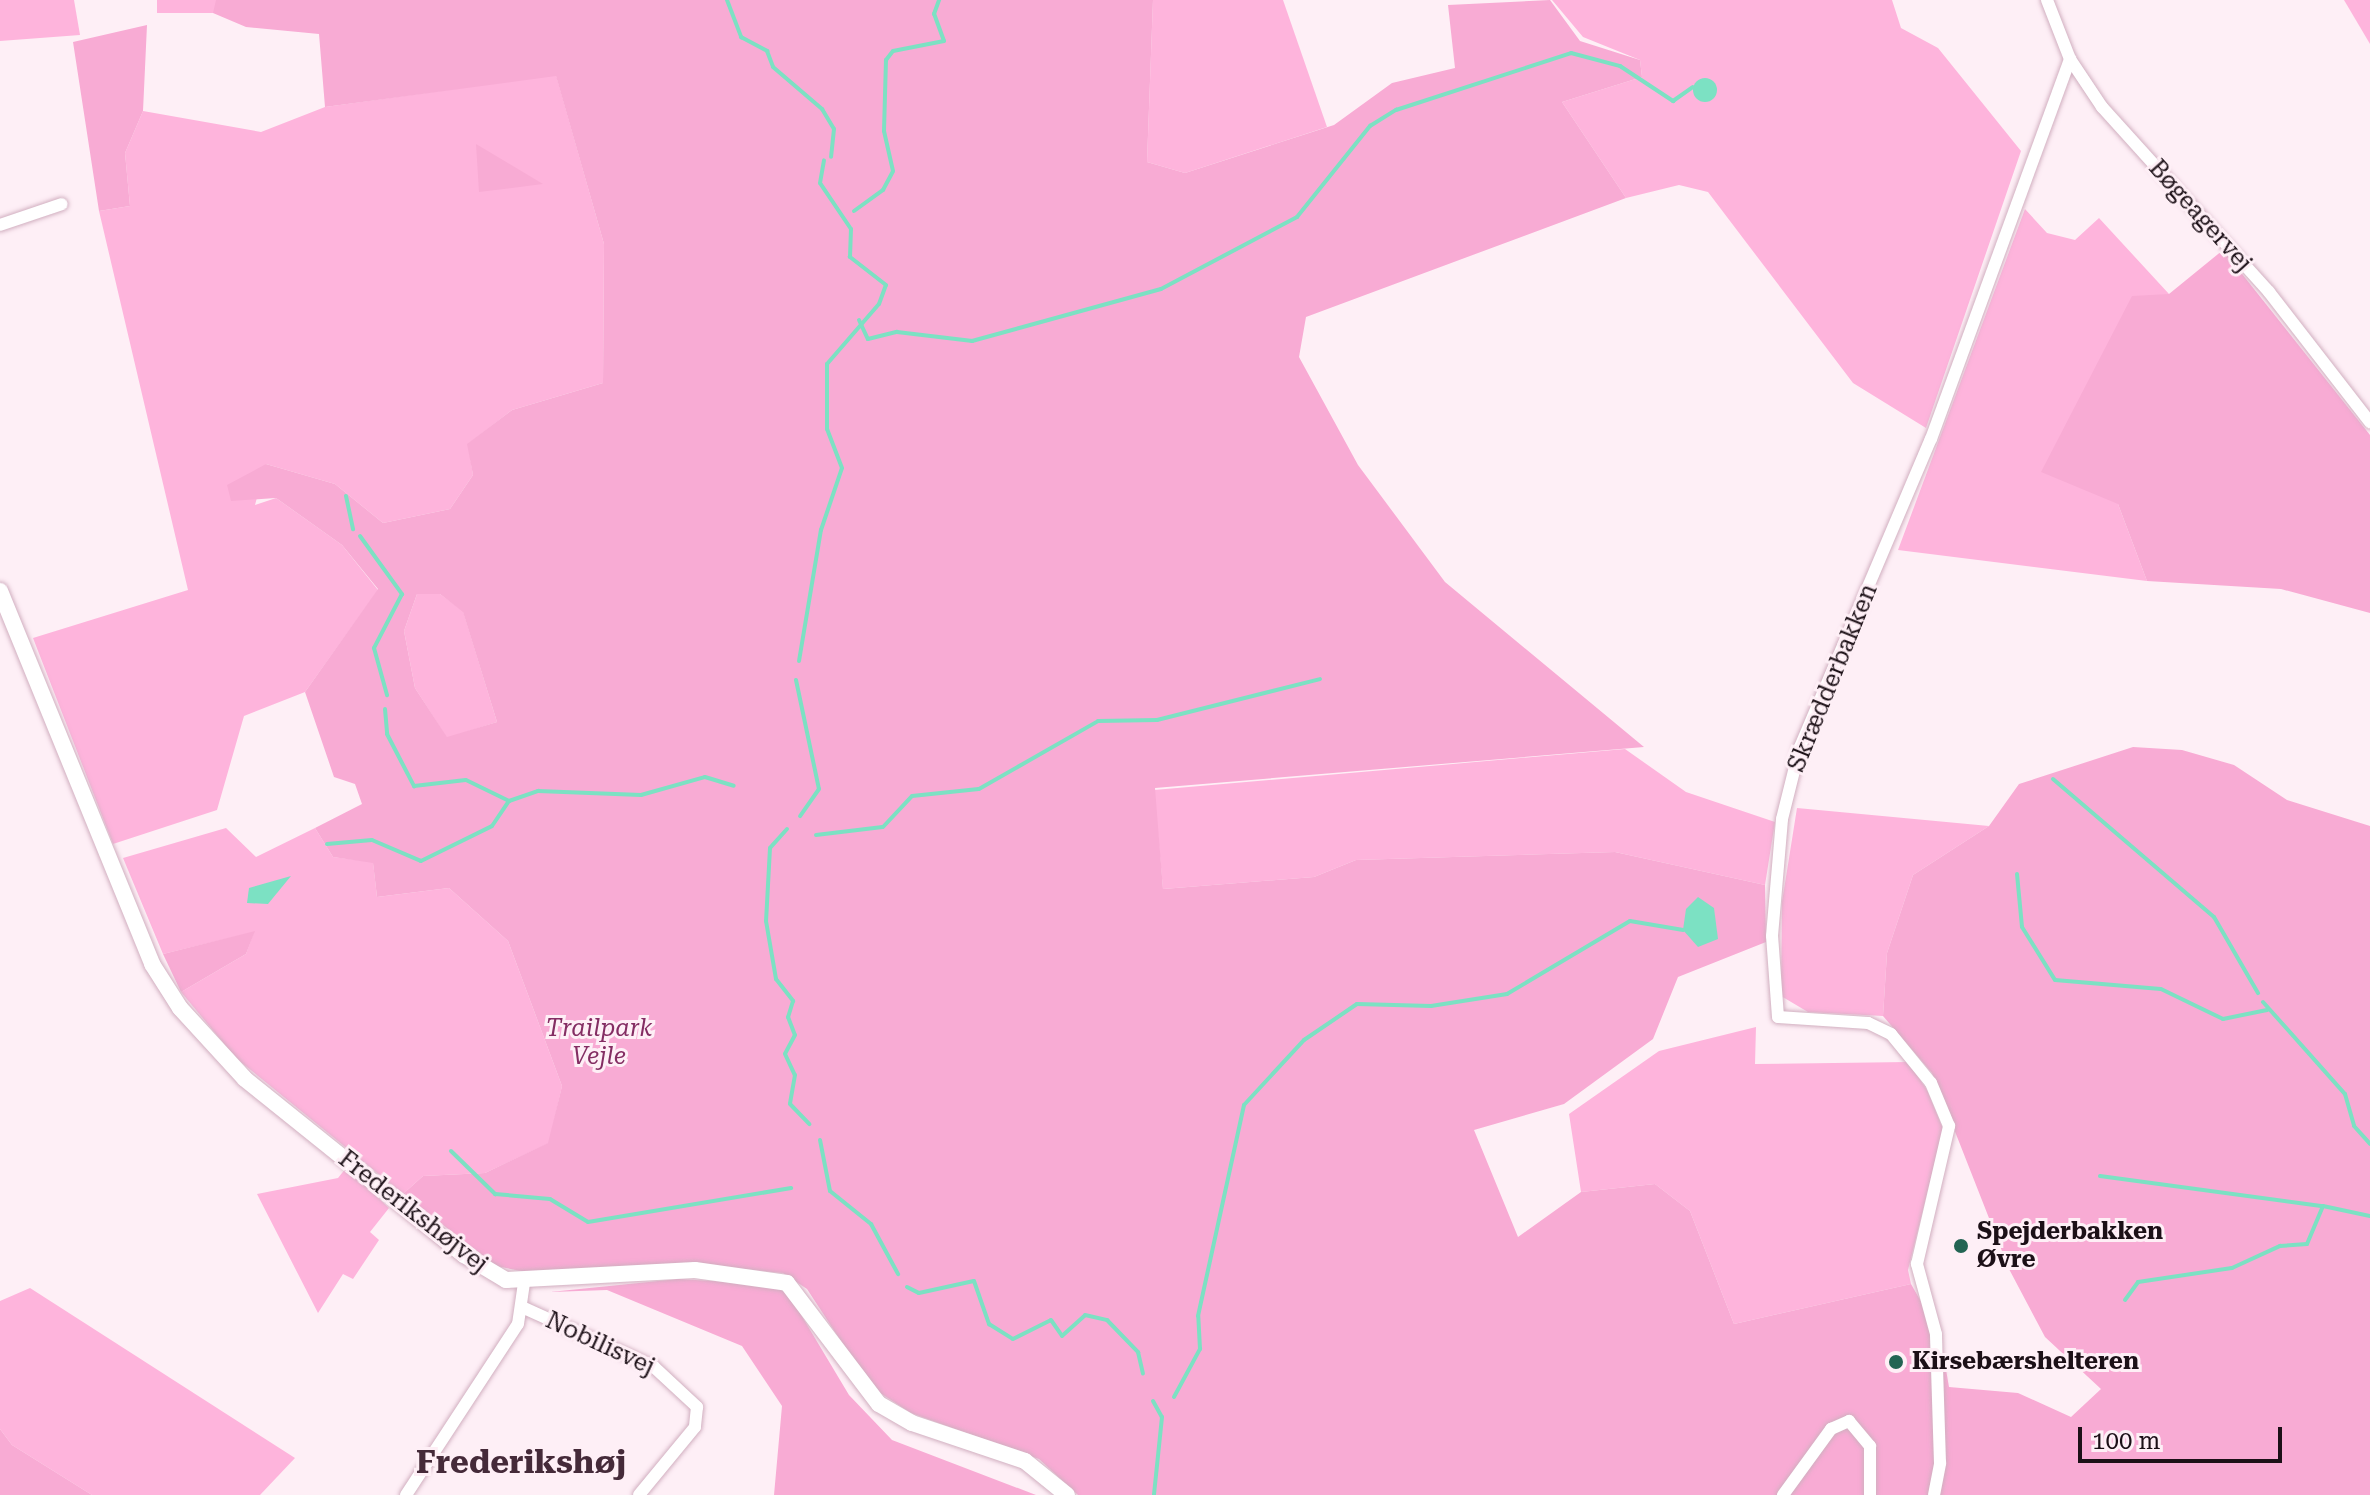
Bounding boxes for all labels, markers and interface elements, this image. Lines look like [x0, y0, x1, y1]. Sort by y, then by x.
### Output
street label: Bøgeagervej [2142, 154, 2258, 278]
street label: Skrædderbakken [1782, 580, 1884, 776]
park label: Trailpark Vejle [546, 1015, 652, 1071]
street label: Frederikshøjvej [333, 1145, 493, 1279]
place label: Spejderbakken Øvre [1977, 1218, 2163, 1274]
marker: Spejderbakken Øvre [1952, 1237, 1970, 1255]
street label: Nobilisvej [541, 1306, 659, 1382]
place label: Kirsebærshelteren [1912, 1348, 2139, 1376]
marker: Kirsebærshelteren [1887, 1353, 1905, 1371]
scale bar [2082, 1411, 2286, 1461]
text: 100 m [2092, 1427, 2160, 1455]
district label: Frederikshøj [416, 1443, 626, 1481]

